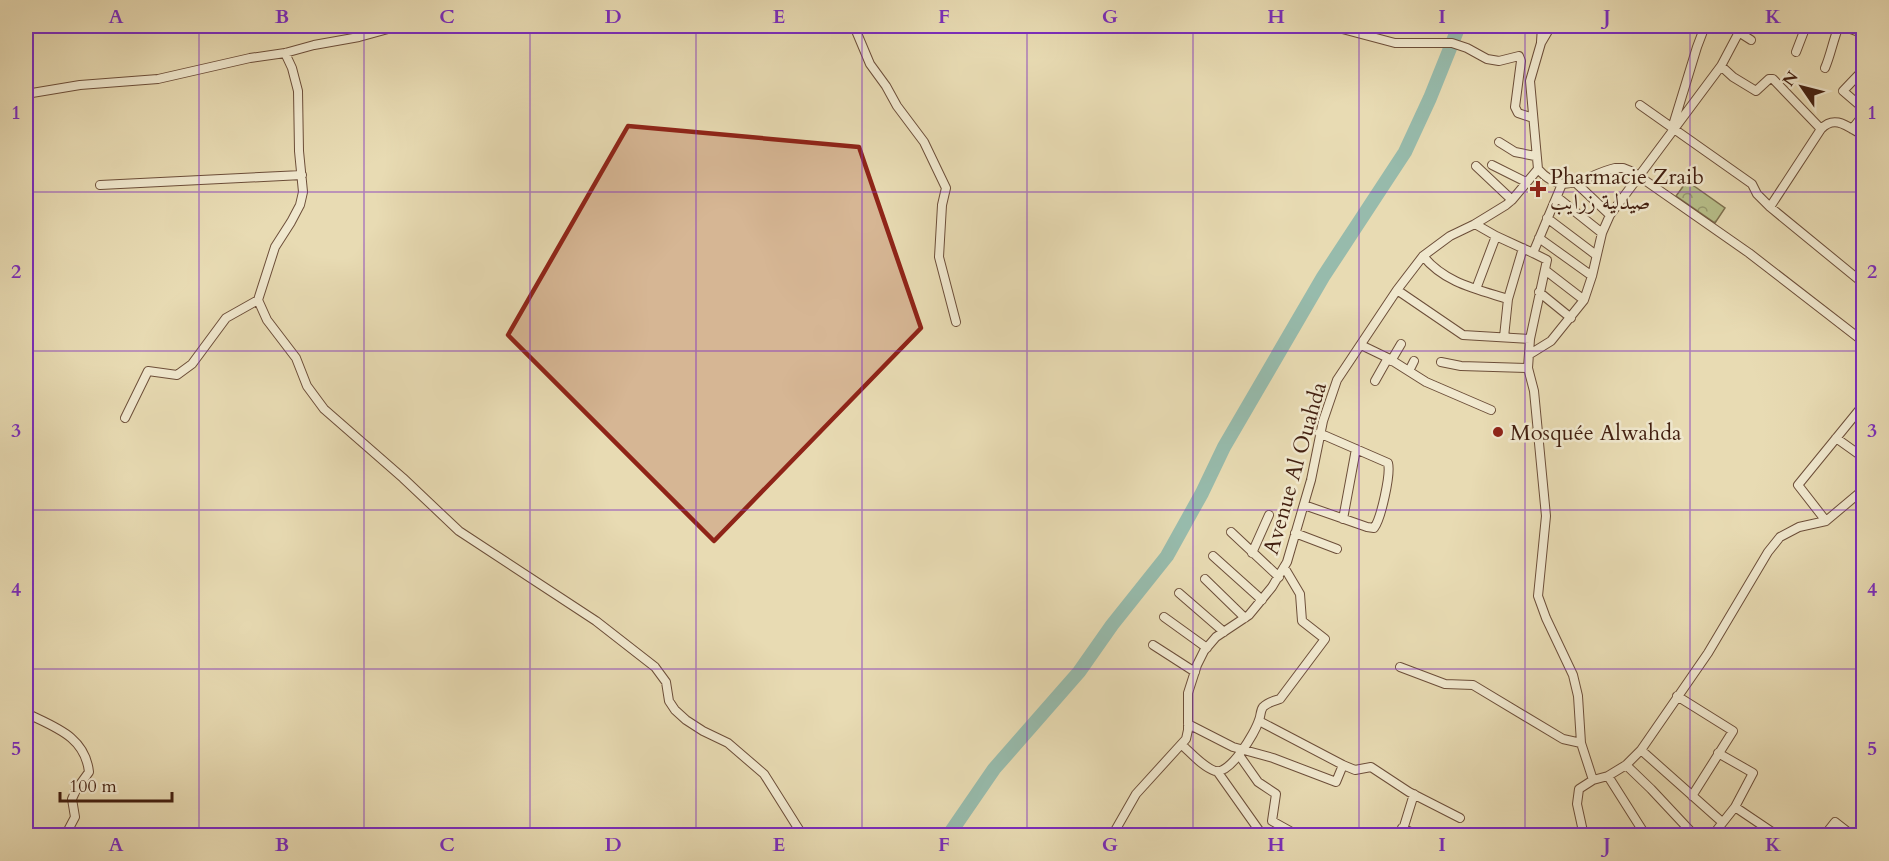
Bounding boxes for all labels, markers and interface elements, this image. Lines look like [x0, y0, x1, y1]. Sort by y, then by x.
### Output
text: A [108, 3, 124, 30]
text: B [275, 3, 289, 30]
text: C [439, 3, 455, 30]
text: D [604, 3, 622, 30]
text: E [773, 3, 785, 30]
text: F [938, 3, 950, 30]
text: G [1102, 3, 1118, 30]
text: H [1267, 3, 1285, 30]
text: I [1438, 3, 1446, 30]
text: J [1600, 3, 1611, 30]
text: K [1765, 3, 1782, 30]
north arrow [1772, 57, 1832, 117]
text: N [1778, 67, 1804, 91]
text: 1 [11, 99, 21, 126]
text: 1 [1867, 99, 1877, 126]
place label: Pharmacie Zraib صيدلية زرايب [1550, 162, 1704, 217]
marker: Pharmacie Zraib صيدلية زرايب [1531, 182, 1545, 196]
text: 2 [11, 258, 21, 285]
text: 2 [1867, 258, 1877, 285]
street label: Avenue Al Ouahda [1256, 378, 1334, 558]
text: 3 [11, 417, 21, 444]
text: 3 [1867, 417, 1877, 444]
place label: Mosquée Alwahda [1510, 418, 1682, 448]
marker: Mosquée Alwahda [1491, 425, 1505, 439]
text: 4 [11, 576, 21, 603]
text: 4 [1867, 576, 1877, 603]
text: 5 [11, 735, 21, 762]
text: 5 [1867, 735, 1877, 762]
scale bar [60, 765, 172, 803]
text: 100 m [69, 774, 117, 799]
text: A [108, 831, 124, 858]
text: B [275, 831, 289, 858]
text: C [439, 831, 455, 858]
text: D [604, 831, 622, 858]
text: E [773, 831, 785, 858]
text: F [938, 831, 950, 858]
text: G [1102, 831, 1118, 858]
text: H [1267, 831, 1285, 858]
text: I [1438, 831, 1446, 858]
text: J [1600, 831, 1611, 858]
text: K [1765, 831, 1782, 858]

